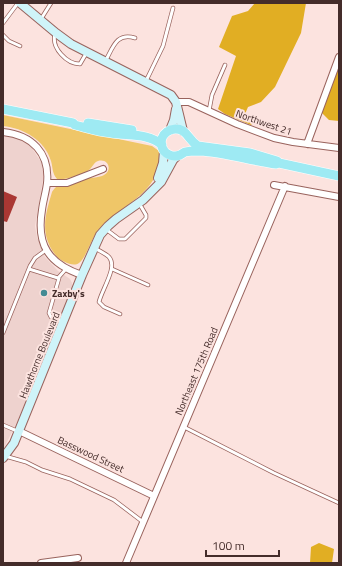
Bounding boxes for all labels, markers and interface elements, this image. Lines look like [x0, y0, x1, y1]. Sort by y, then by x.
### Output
street label: Northwest 21 [234, 106, 294, 139]
place label: Zaxby's [52, 286, 85, 301]
marker: Zaxby's [39, 288, 49, 298]
street label: Hawthorne Boulevard [15, 310, 64, 401]
street label: Northeast 175th Road [171, 325, 222, 418]
street label: Basswood Street [55, 432, 127, 477]
scale bar [206, 532, 279, 558]
text: 100 m [212, 536, 245, 555]

